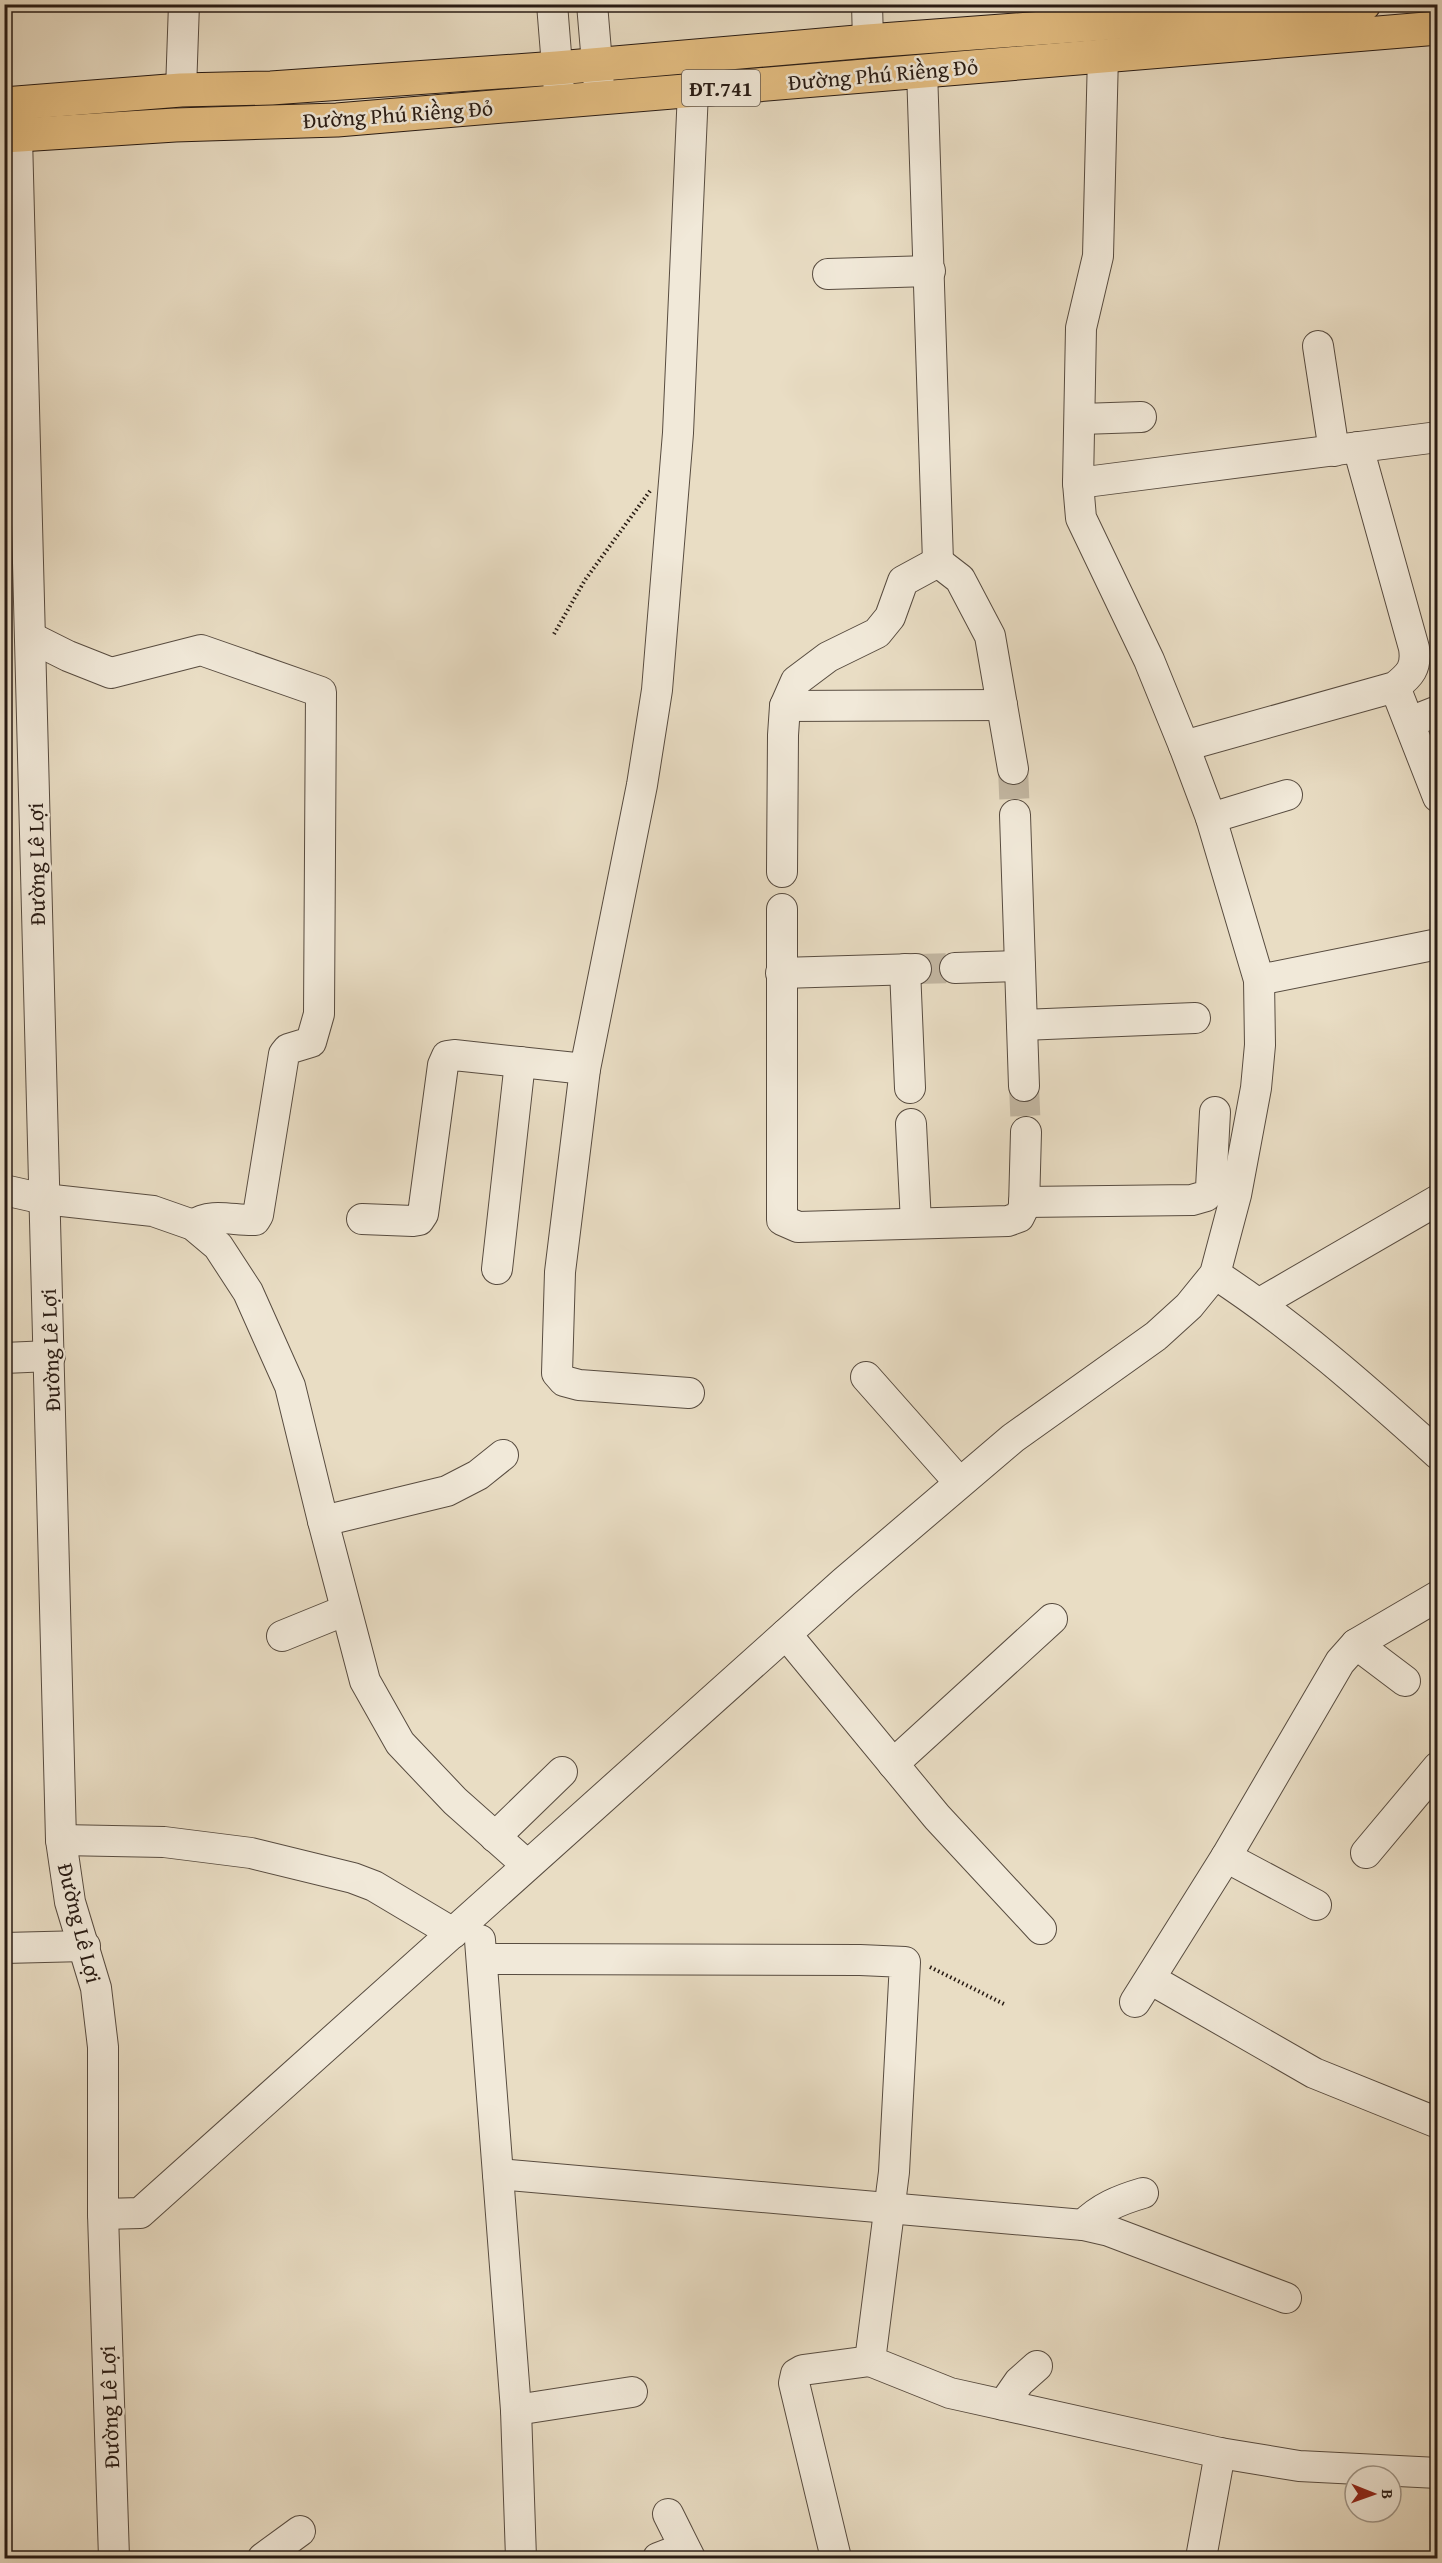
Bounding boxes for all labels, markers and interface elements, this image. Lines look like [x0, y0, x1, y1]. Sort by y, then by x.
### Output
street label: Đường Phú Riềng Đỏ [787, 50, 979, 98]
road number: ĐT.741 [682, 70, 760, 106]
street label: Đường Phú Riềng Đỏ [302, 91, 494, 137]
street label: Đường Lê Lợi [19, 802, 53, 926]
street label: Đường Lê Lợi [32, 1288, 68, 1412]
street label: Đường Lê Lợi [50, 1860, 110, 1986]
street label: Đường Lê Lợi [91, 2345, 127, 2469]
north arrow [1343, 2464, 1403, 2524]
text: B [1376, 2489, 1400, 2500]

